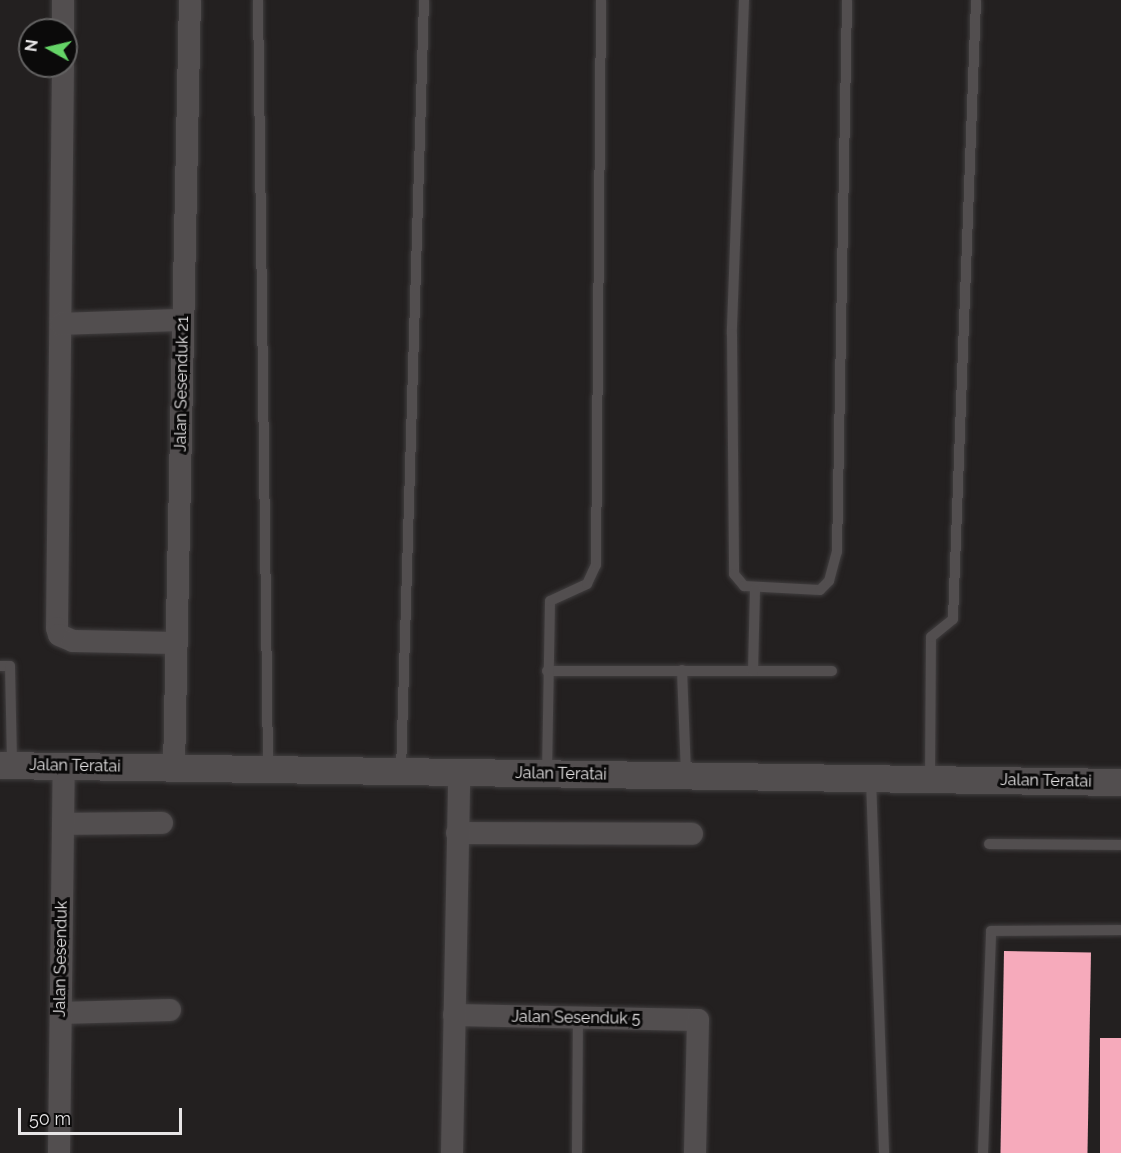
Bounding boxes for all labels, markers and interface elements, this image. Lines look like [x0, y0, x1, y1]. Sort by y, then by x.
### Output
north arrow [18, 18, 78, 78]
text: N [21, 38, 42, 53]
street label: Jalan Sesenduk 21 [171, 316, 193, 452]
street label: Jalan Teratai [29, 756, 121, 776]
street label: Jalan Teratai [515, 764, 607, 784]
street label: Jalan Teratai [1000, 771, 1092, 791]
street label: Jalan Sesenduk [50, 901, 72, 1017]
street label: Jalan Sesenduk 5 [511, 1007, 641, 1029]
scale bar [21, 1096, 184, 1134]
text: 50 m [29, 1108, 71, 1129]

